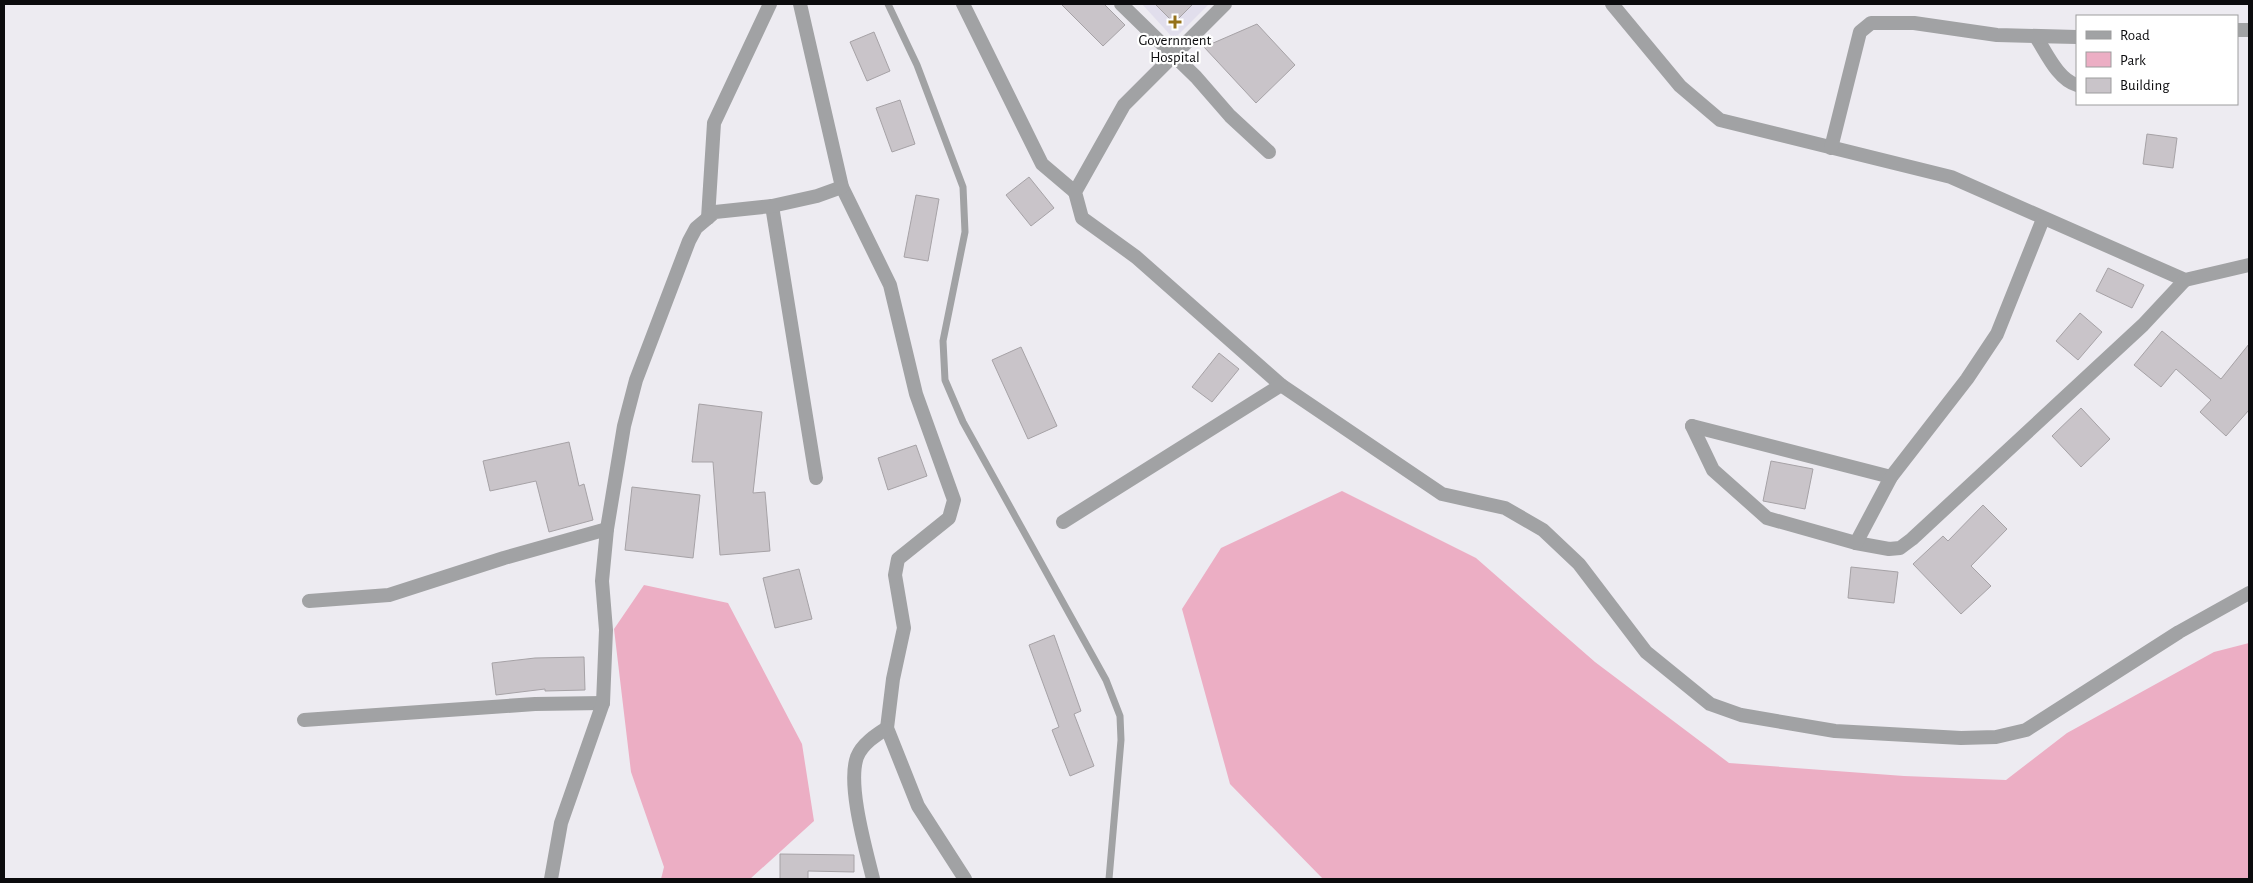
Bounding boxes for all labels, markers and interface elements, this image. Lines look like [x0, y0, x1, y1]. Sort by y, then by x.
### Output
marker: Government Hospital [1168, 15, 1182, 29]
legend [2076, 15, 2238, 105]
text: Road [2120, 28, 2150, 43]
place label: Government Hospital [1139, 33, 1212, 65]
text: Park [2120, 53, 2146, 68]
text: Building [2120, 78, 2170, 93]

